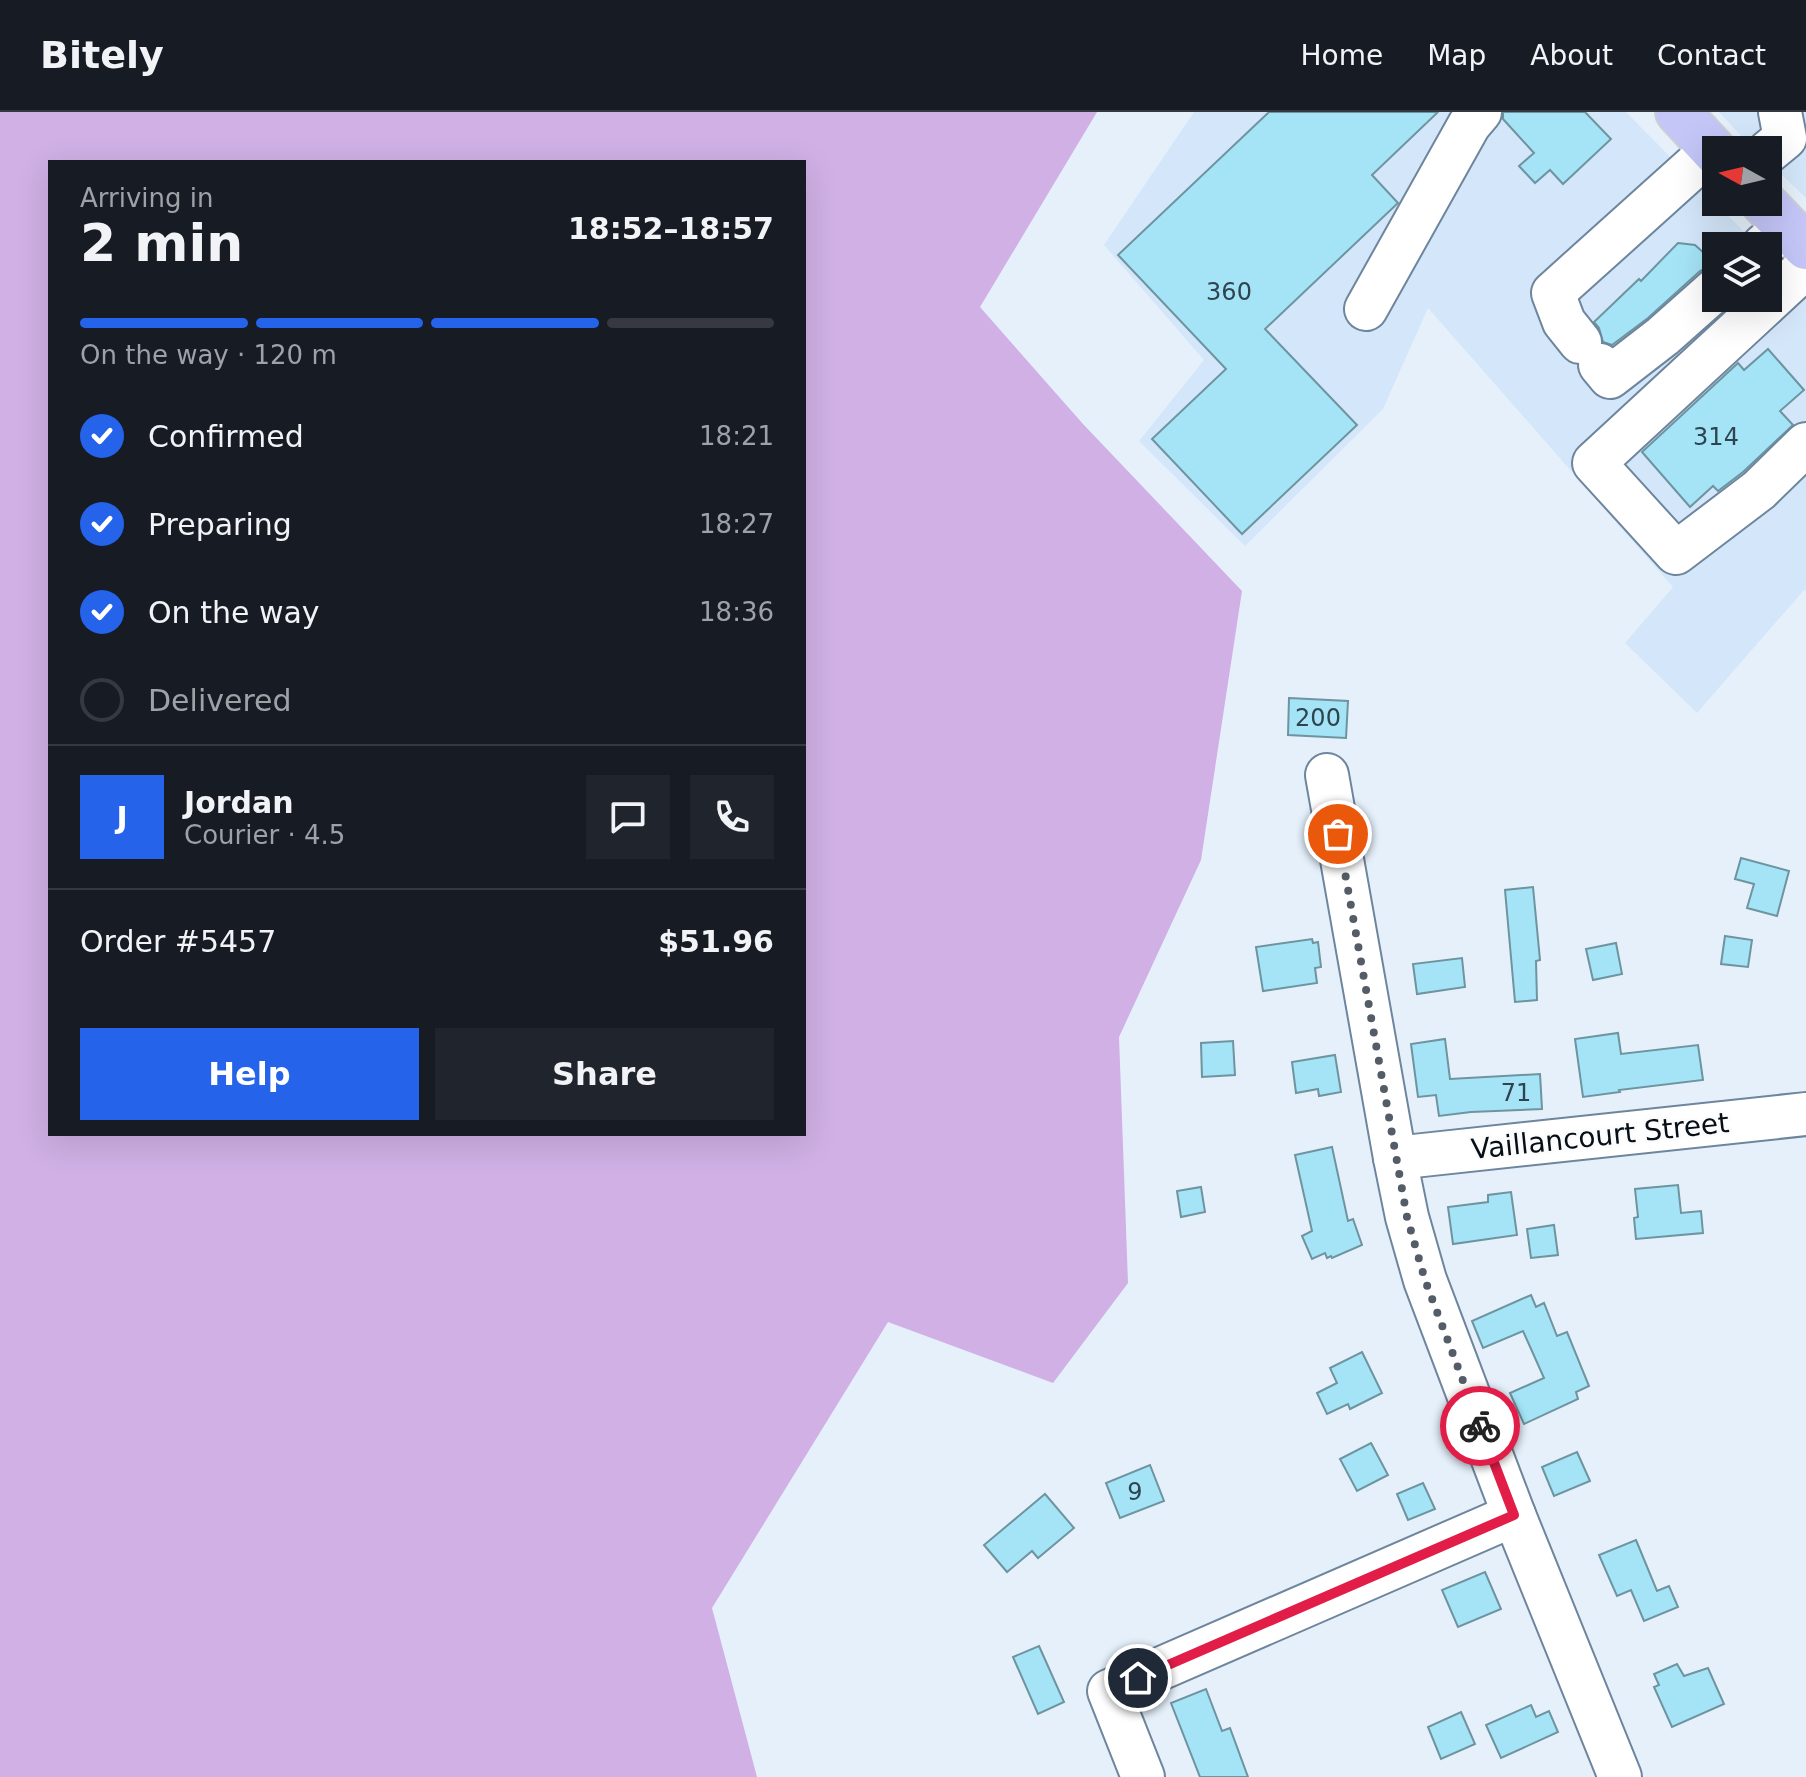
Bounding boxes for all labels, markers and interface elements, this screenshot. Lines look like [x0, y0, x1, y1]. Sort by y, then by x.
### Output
text: Bitely [40, 33, 164, 77]
text: Home [1300, 39, 1383, 72]
text: Map [1427, 39, 1486, 72]
text: About [1530, 39, 1613, 72]
text: Contact [1657, 39, 1766, 72]
north arrow [1702, 136, 1782, 216]
map controls [1702, 136, 1782, 312]
text: Arriving in [80, 183, 214, 213]
text: 18:52–18:57 [568, 211, 774, 246]
text: 2 min [80, 213, 243, 273]
button: layers [1702, 232, 1782, 312]
house number: 360 [1206, 278, 1252, 306]
text: On the way · 120 m [80, 340, 337, 370]
icon: check [80, 414, 124, 458]
text: Confirmed [148, 419, 304, 454]
text: 18:21 [699, 421, 774, 451]
house number: 314 [1693, 423, 1739, 451]
icon: check [80, 502, 124, 546]
text: Preparing [148, 507, 292, 542]
text: 18:27 [699, 509, 774, 539]
icon: check [80, 590, 124, 634]
text: On the way [148, 595, 320, 630]
text: 18:36 [699, 597, 774, 627]
text: Delivered [148, 683, 292, 718]
house number: 200 [1295, 704, 1341, 732]
button: chat [586, 775, 670, 859]
button: phone [690, 775, 774, 859]
text: Jordan [184, 785, 294, 820]
text: J [116, 800, 128, 835]
pin [1304, 800, 1372, 868]
icon: bag [1316, 812, 1360, 856]
text: Courier · 4.5 [184, 820, 345, 850]
text: Order #5457 [80, 924, 276, 959]
text: $51.96 [658, 924, 774, 959]
button: Help [80, 1028, 419, 1120]
button: Share [435, 1028, 774, 1120]
house number: 71 [1501, 1079, 1531, 1107]
street label: Vaillancourt Street [1469, 1106, 1731, 1166]
courier [1440, 1386, 1520, 1466]
icon: bike [1458, 1404, 1502, 1448]
house number: 9 [1127, 1478, 1143, 1506]
pin [1104, 1644, 1172, 1712]
icon: home [1116, 1656, 1160, 1700]

